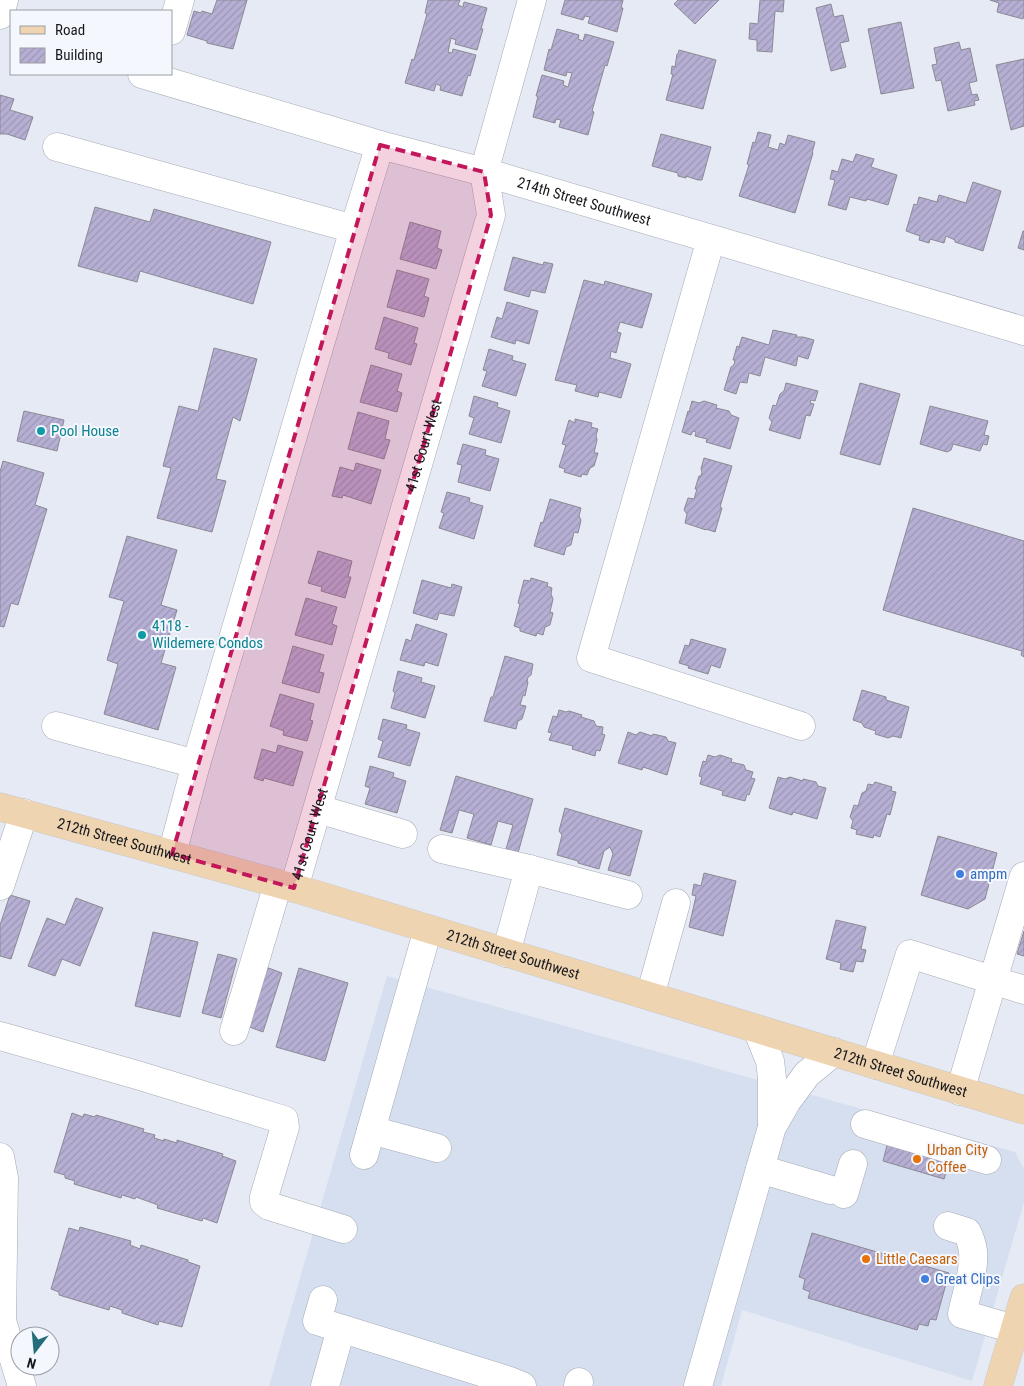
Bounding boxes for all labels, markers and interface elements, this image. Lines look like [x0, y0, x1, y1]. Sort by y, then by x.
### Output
legend [10, 10, 172, 75]
text: Road [55, 21, 85, 39]
text: Building [55, 46, 103, 64]
street label: 214th Street Southwest [515, 173, 653, 230]
street label: 41st Court West [401, 397, 446, 494]
place label: Pool House [51, 422, 119, 440]
marker: Pool House [35, 425, 47, 437]
place label: 4118 - Wildemere Condos [152, 617, 263, 652]
marker: 4118 - Wildemere Condos [136, 629, 148, 641]
street label: 41st Court West [288, 786, 332, 882]
street label: 212th Street Southwest [55, 814, 193, 868]
place label: ampm [970, 865, 1007, 883]
marker: ampm [954, 868, 966, 880]
street label: 212th Street Southwest [444, 926, 582, 983]
street label: 212th Street Southwest [832, 1044, 969, 1101]
place label: Urban City Coffee [927, 1141, 988, 1176]
marker: Urban City Coffee [911, 1153, 923, 1165]
place label: Little Caesars [876, 1250, 958, 1268]
marker: Little Caesars [860, 1253, 872, 1265]
place label: Great Clips [935, 1270, 1000, 1288]
marker: Great Clips [919, 1273, 931, 1285]
north arrow [10, 1326, 60, 1376]
text: N [25, 1355, 38, 1372]

